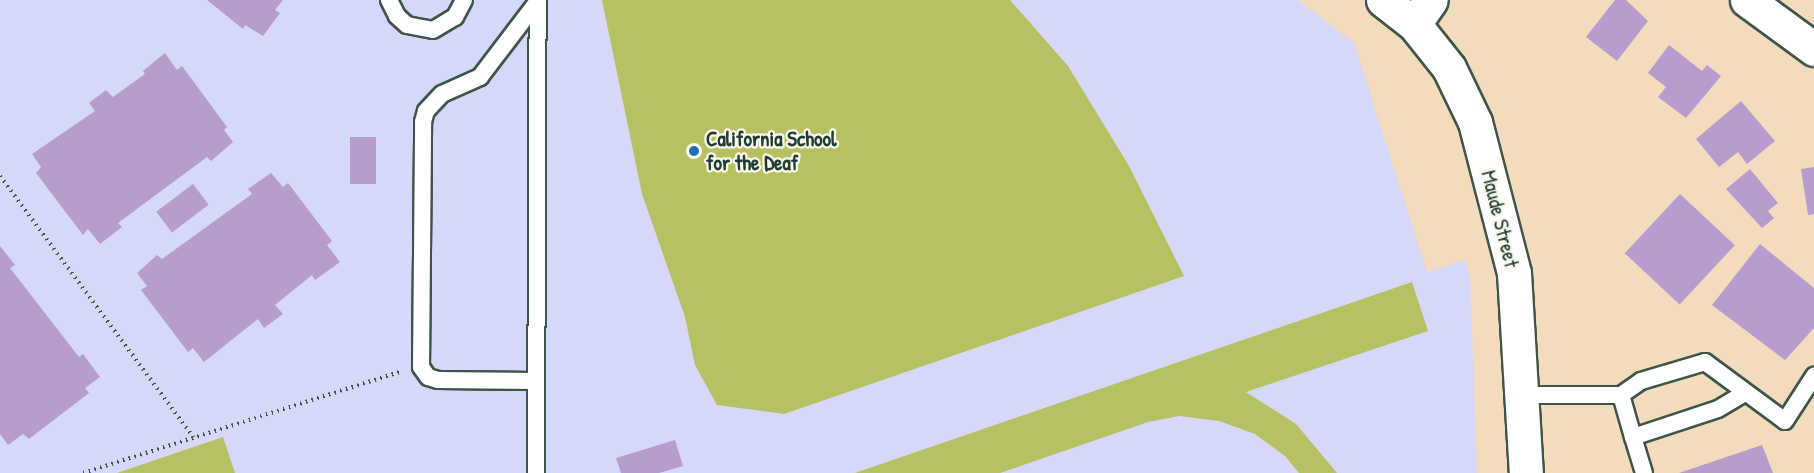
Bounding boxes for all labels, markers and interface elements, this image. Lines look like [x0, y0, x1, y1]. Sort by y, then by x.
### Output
place label: California School for the Deaf [706, 126, 836, 176]
marker: California School for the Deaf [687, 144, 701, 158]
street label: Maude Street [1476, 168, 1524, 270]

